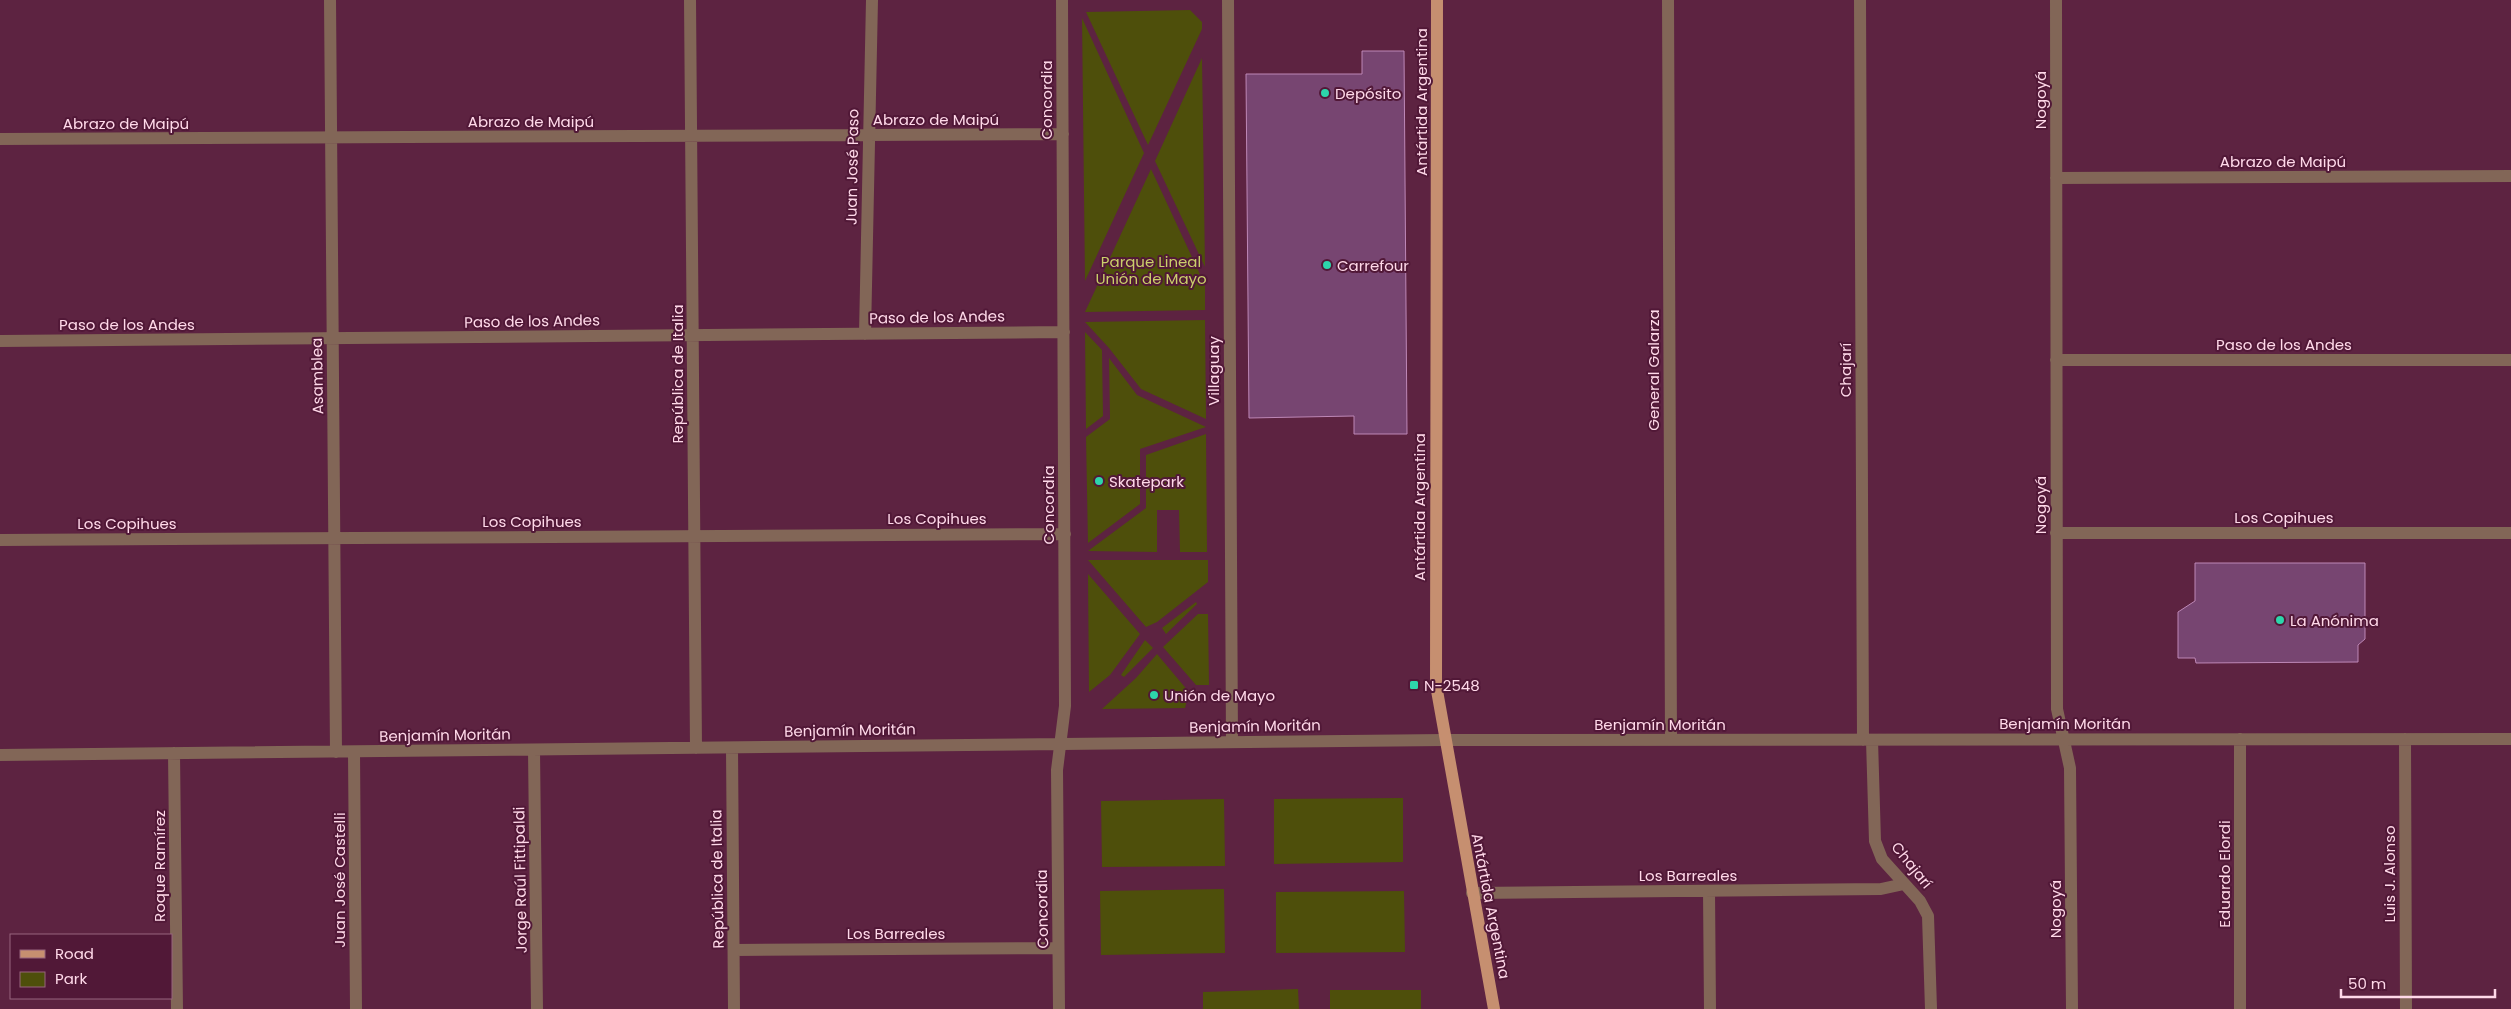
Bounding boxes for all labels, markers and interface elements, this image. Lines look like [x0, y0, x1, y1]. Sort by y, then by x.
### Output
street label: Antártida Argentina [1411, 28, 1432, 176]
street label: Concordia [1036, 60, 1057, 140]
street label: Nogoyá [2030, 71, 2051, 129]
place label: Depósito [1335, 83, 1401, 104]
marker: Depósito [1319, 87, 1331, 99]
street label: Juan José Paso [840, 109, 864, 225]
street label: Abrazo de Maipú [873, 109, 999, 130]
street label: Abrazo de Maipú [468, 111, 594, 132]
street label: Abrazo de Maipú [63, 113, 189, 134]
street label: Abrazo de Maipú [2220, 151, 2346, 172]
park label: Parque Lineal Unión de Mayo [1095, 251, 1207, 289]
place label: Carrefour [1337, 255, 1409, 276]
marker: Carrefour [1321, 259, 1333, 271]
street label: República de Italia [667, 304, 688, 444]
street label: Paso de los Andes [869, 305, 1005, 329]
street label: Paso de los Andes [464, 309, 600, 333]
street label: General Galarza [1643, 309, 1664, 431]
street label: Paso de los Andes [59, 314, 195, 335]
street label: Paso de los Andes [2216, 334, 2352, 355]
street label: Villaguay [1203, 336, 1224, 406]
street label: Asamblea [306, 337, 328, 415]
street label: Chajarí [1835, 342, 1856, 397]
street label: Antártida Argentina [1409, 433, 1430, 581]
street label: Concordia [1038, 465, 1059, 545]
place label: Skatepark [1109, 471, 1184, 492]
marker: Skatepark [1093, 475, 1105, 487]
street label: Nogoyá [2030, 476, 2051, 534]
street label: Los Copihues [2234, 507, 2334, 528]
street label: Los Copihues [887, 508, 987, 529]
street label: Los Copihues [482, 511, 582, 532]
street label: Los Copihues [77, 513, 177, 534]
place label: La Anónima [2290, 610, 2379, 631]
marker: La Anónima [2274, 614, 2286, 626]
place label: N-2548 [1424, 675, 1480, 696]
marker: N-2548 [1408, 679, 1420, 691]
place label: Unión de Mayo [1164, 685, 1275, 706]
marker: Unión de Mayo [1148, 689, 1160, 701]
street label: Benjamín Moritán [1999, 713, 2131, 734]
street label: Benjamín Moritán [1189, 714, 1321, 738]
street label: Benjamín Moritán [1594, 714, 1726, 735]
street label: Benjamín Moritán [784, 718, 916, 742]
street label: Benjamín Moritán [379, 723, 511, 747]
street label: Jorge Raúl Fittipaldi [508, 806, 532, 954]
street label: República de Italia [705, 809, 729, 949]
street label: Roque Ramírez [149, 810, 170, 922]
street label: Juan José Castelli [329, 812, 350, 948]
street label: Eduardo Elordi [2214, 820, 2235, 928]
street label: Luis J. Alonso [2379, 825, 2400, 923]
street label: Antártida Argentina [1467, 831, 1515, 981]
street label: Chajarí [1887, 837, 1937, 893]
street label: Los Barreales [1639, 865, 1738, 886]
street label: Concordia [1031, 869, 1053, 949]
street label: Nogoyá [2045, 880, 2066, 938]
street label: Los Barreales [847, 923, 946, 944]
legend [10, 934, 172, 999]
text: Road [55, 943, 94, 964]
scale bar [2341, 966, 2495, 998]
text: Park [55, 968, 87, 989]
text: 50 m [2348, 973, 2386, 994]

